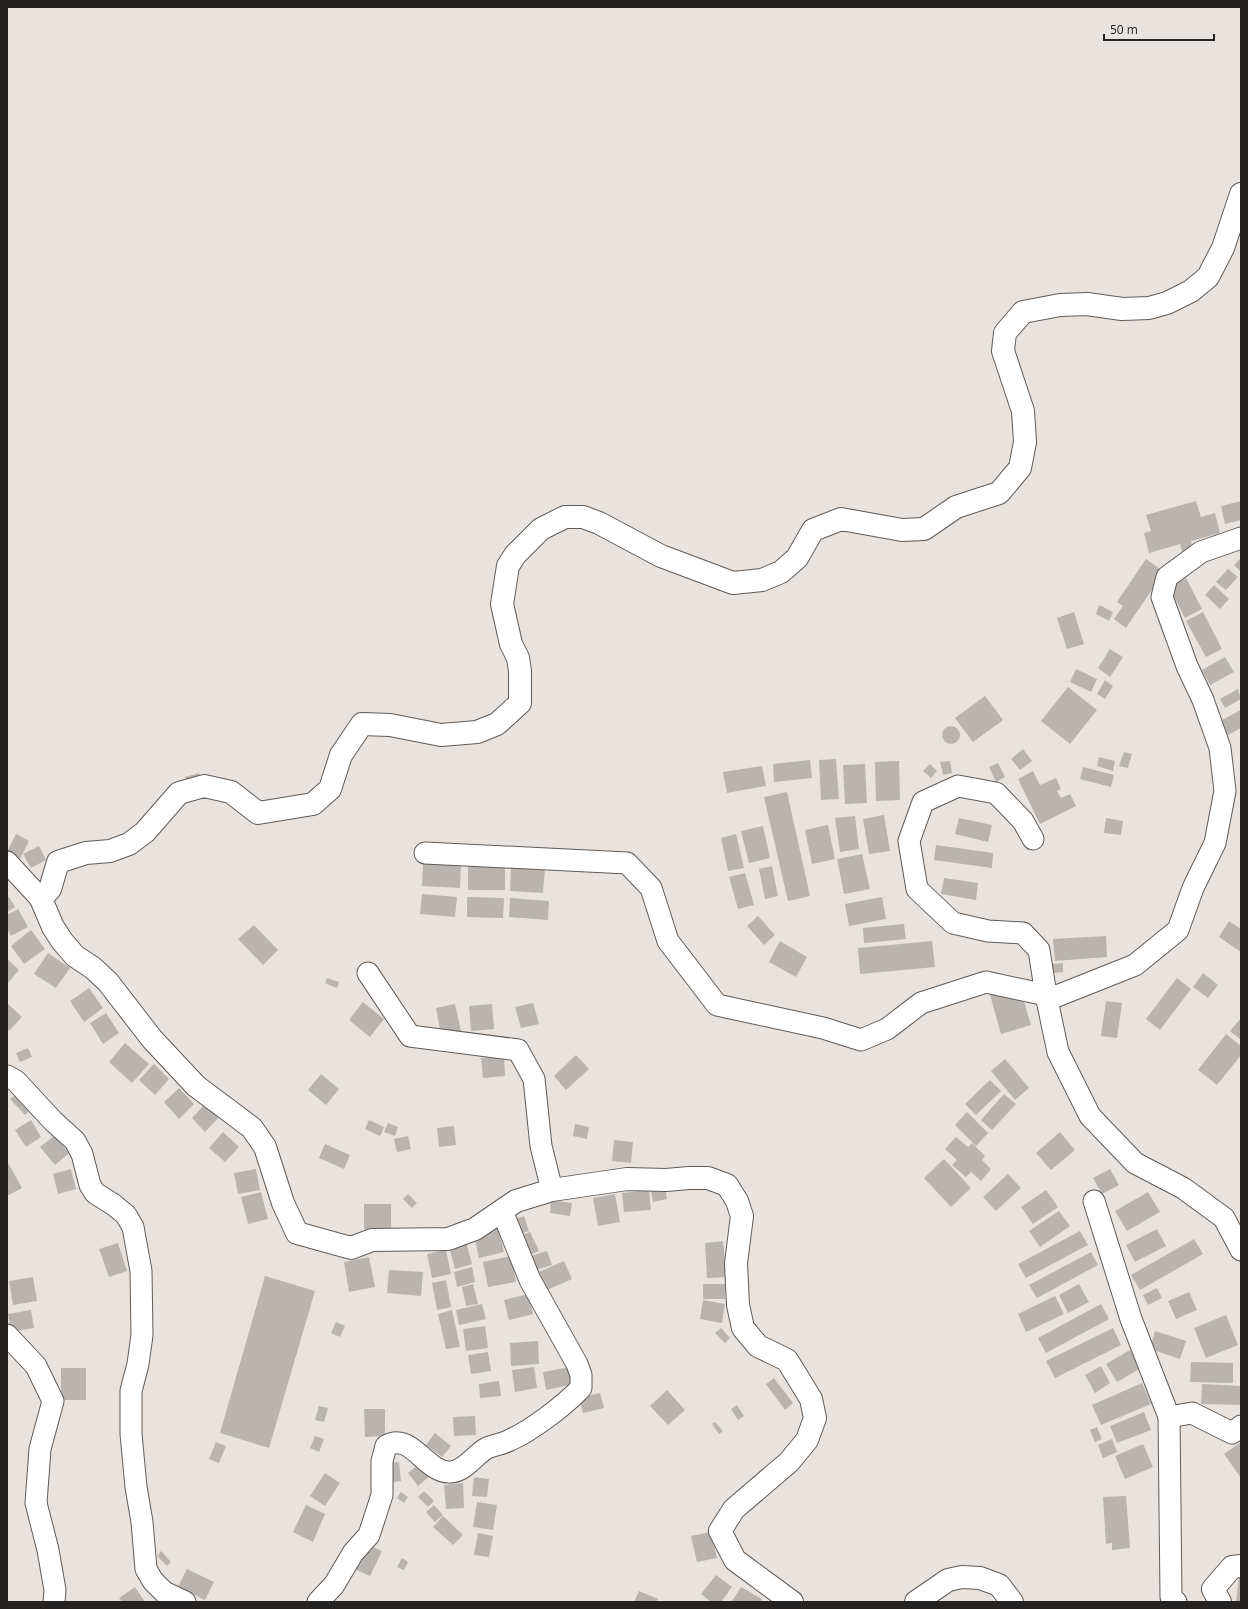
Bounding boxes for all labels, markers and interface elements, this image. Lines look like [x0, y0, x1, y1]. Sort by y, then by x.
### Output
scale bar [1104, 16, 1214, 42]
text: 50 m [1110, 21, 1138, 38]

